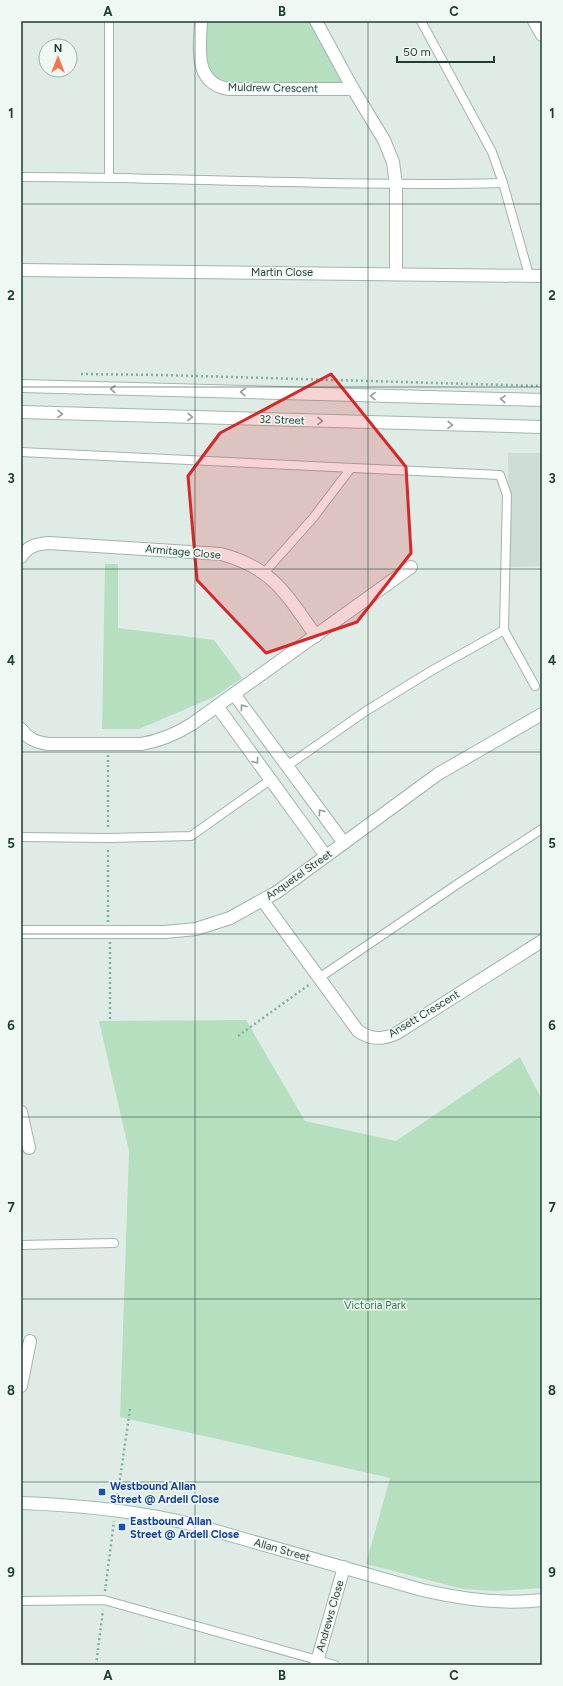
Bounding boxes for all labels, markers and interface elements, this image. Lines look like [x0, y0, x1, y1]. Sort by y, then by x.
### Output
text: A [103, 4, 113, 19]
text: B [278, 4, 286, 19]
text: C [449, 4, 459, 19]
north arrow [38, 38, 78, 78]
scale bar [397, 38, 494, 64]
text: N [54, 42, 62, 55]
text: 50 m [403, 45, 431, 59]
street label: Muldrew Crescent [228, 81, 318, 95]
text: 1 [8, 106, 14, 121]
text: 1 [549, 106, 555, 121]
street label: Martin Close [251, 266, 313, 279]
text: 2 [7, 288, 15, 303]
text: 2 [548, 288, 556, 303]
one-way arrow [110, 384, 116, 393]
one-way arrow [240, 388, 246, 396]
one-way arrow [370, 391, 376, 400]
one-way arrow [500, 395, 506, 403]
one-way arrow [57, 409, 63, 418]
one-way arrow [187, 413, 193, 421]
street label: 32 Street [259, 413, 305, 427]
one-way arrow [317, 417, 323, 425]
one-way arrow [447, 421, 453, 429]
text: 3 [7, 471, 15, 486]
text: 3 [548, 471, 556, 486]
street label: Armitage Close [145, 542, 221, 562]
text: 4 [7, 653, 15, 668]
text: 4 [548, 653, 556, 668]
one-way arrow [241, 705, 248, 712]
one-way arrow [251, 757, 259, 764]
one-way arrow [319, 809, 326, 816]
text: 5 [7, 836, 15, 851]
text: 5 [548, 836, 556, 851]
street label: Anquetel Street [263, 847, 335, 903]
street label: Ansett Crescent [386, 988, 462, 1040]
text: 6 [7, 1018, 15, 1033]
text: 6 [548, 1018, 556, 1033]
text: 7 [7, 1200, 15, 1215]
text: 7 [548, 1200, 556, 1215]
park label: Victoria Park [344, 1299, 407, 1312]
text: 8 [7, 1383, 15, 1398]
text: 8 [548, 1383, 556, 1398]
place label: Westbound Allan Street @ Ardell Close [110, 1480, 219, 1506]
marker: Westbound Allan Street @ Ardell Close [97, 1487, 107, 1497]
place label: Eastbound Allan Street @ Ardell Close [130, 1515, 239, 1541]
marker: Eastbound Allan Street @ Ardell Close [117, 1522, 127, 1532]
street label: Allan Street [253, 1536, 311, 1564]
text: 9 [7, 1565, 15, 1580]
text: 9 [548, 1565, 556, 1580]
street label: Andrews Close [314, 1579, 346, 1653]
text: A [103, 1668, 113, 1683]
text: B [278, 1668, 286, 1683]
text: C [449, 1668, 459, 1683]

